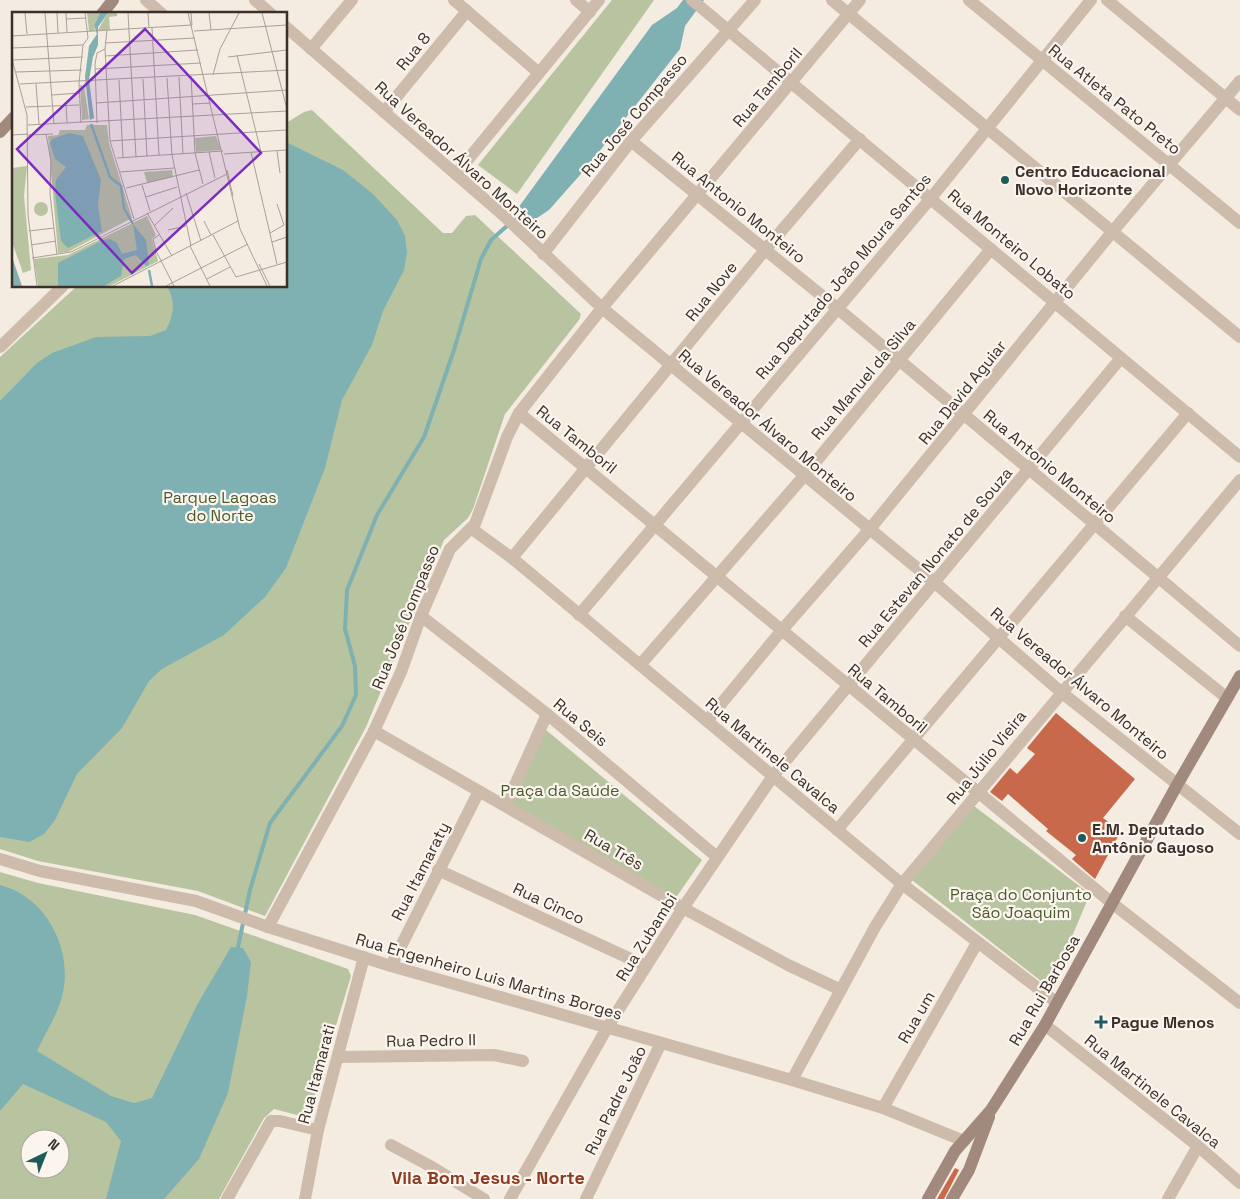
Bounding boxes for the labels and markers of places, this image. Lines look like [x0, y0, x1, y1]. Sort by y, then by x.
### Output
place label: Centro Educacional Novo Horizonte [1015, 161, 1166, 200]
marker: Centro Educacional Novo Horizonte [999, 174, 1011, 186]
place label: E.M. Deputado Antônio Gayoso [1092, 819, 1214, 858]
marker: E.M. Deputado Antônio Gayoso [1076, 832, 1088, 844]
place label: Pague Menos [1111, 1012, 1214, 1033]
marker: Pague Menos [1095, 1016, 1107, 1028]

